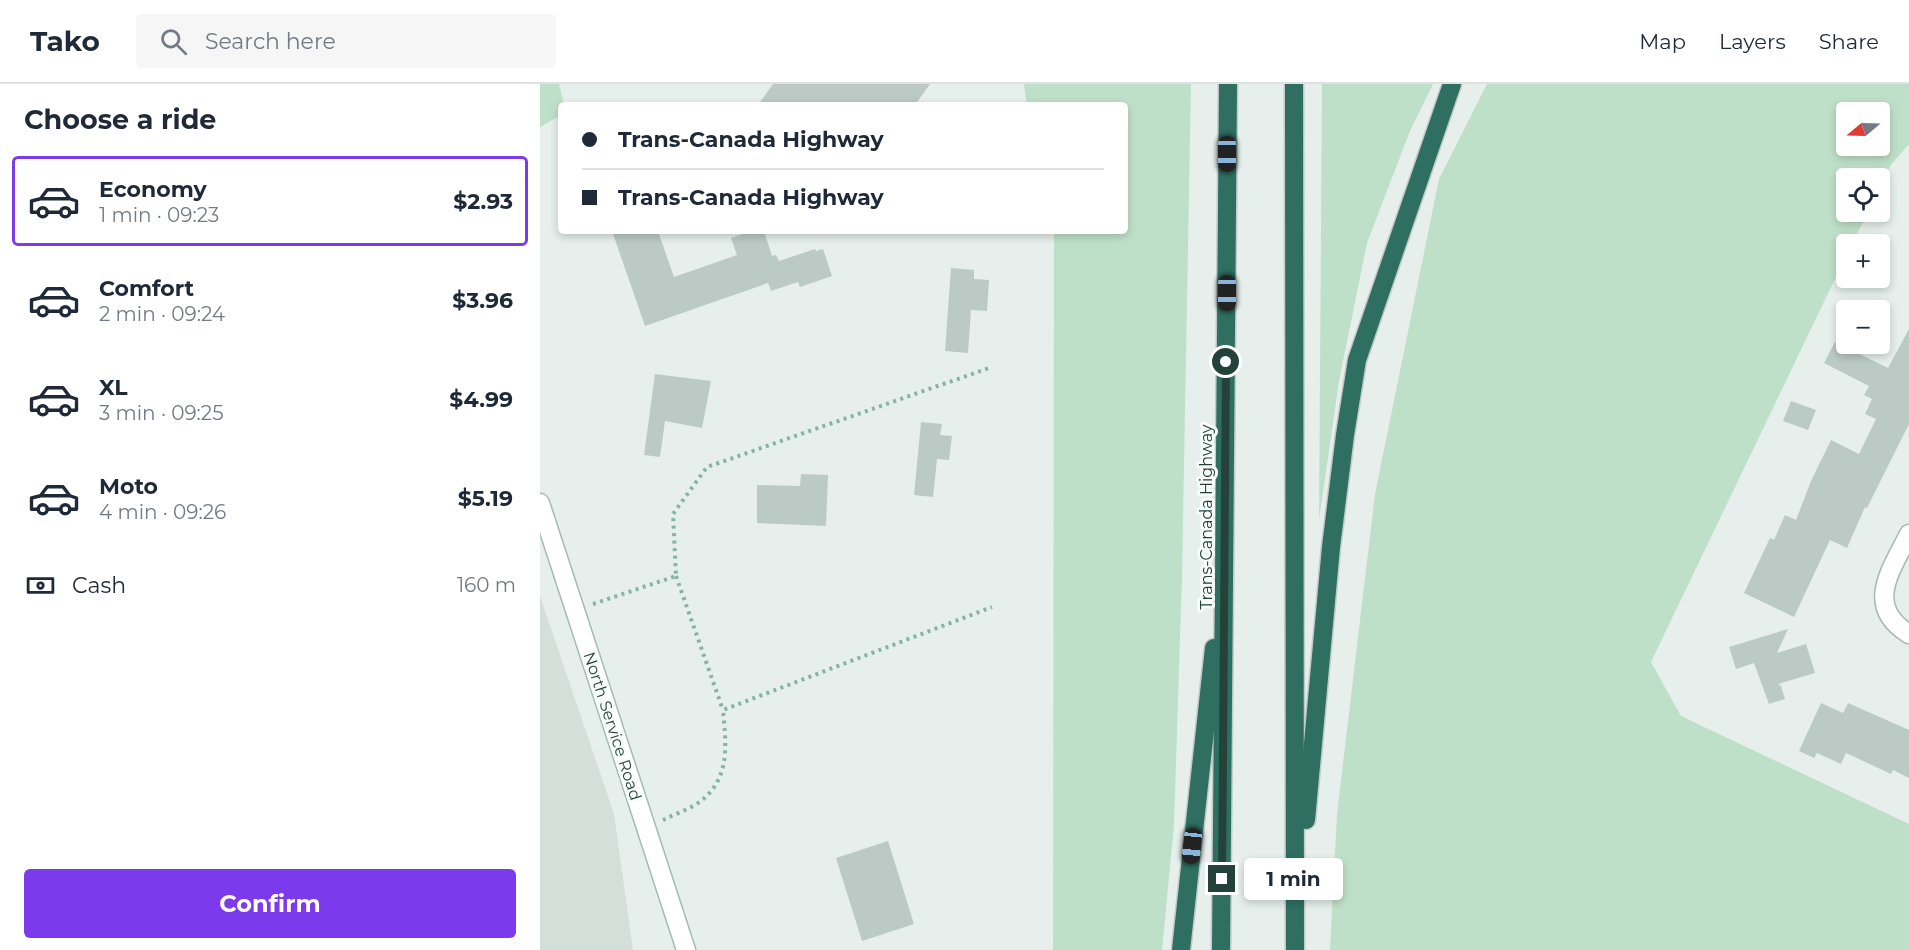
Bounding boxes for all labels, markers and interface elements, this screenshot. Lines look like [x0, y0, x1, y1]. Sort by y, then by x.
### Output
search box [136, 14, 556, 68]
text: Tako [30, 24, 100, 58]
icon: search [157, 25, 190, 58]
text: Search here [205, 28, 336, 55]
text: Map [1639, 29, 1686, 54]
text: Layers [1719, 29, 1786, 54]
text: Share [1819, 29, 1879, 54]
north arrow [1836, 102, 1890, 156]
map controls [1836, 102, 1890, 354]
text: Choose a ride [24, 103, 216, 136]
text: Trans-Canada Highway [618, 126, 884, 153]
car [1218, 136, 1236, 172]
button: locate [1836, 168, 1890, 222]
icon: car [27, 174, 81, 228]
text: Economy [99, 176, 207, 203]
text: Trans-Canada Highway [618, 184, 884, 211]
text: $2.93 [453, 188, 513, 215]
text: 1 min · 09:23 [99, 203, 219, 227]
button: + [1836, 234, 1890, 288]
icon: car [27, 273, 81, 327]
text: Comfort [99, 275, 194, 302]
car [1218, 275, 1236, 311]
text: $3.96 [452, 287, 513, 314]
button: − [1836, 300, 1890, 354]
text: 2 min · 09:24 [99, 302, 225, 326]
route start [1212, 348, 1239, 375]
icon: car [27, 372, 81, 426]
text: XL [99, 374, 128, 401]
text: $4.99 [449, 386, 513, 413]
text: 3 min · 09:25 [99, 401, 224, 425]
street label: Trans-Canada Highway [1197, 424, 1216, 609]
icon: car [27, 471, 81, 525]
text: Moto [99, 473, 158, 500]
text: $5.19 [458, 485, 513, 512]
text: 4 min · 09:26 [99, 500, 226, 524]
icon: cash [24, 569, 57, 602]
text: Cash [72, 572, 126, 599]
text: 160 m [457, 573, 516, 597]
street label: North Service Road [580, 650, 645, 803]
car [1181, 827, 1203, 865]
callout: 1 min [1243, 858, 1342, 900]
route end [1208, 865, 1235, 892]
text: 1 min [1266, 867, 1321, 891]
button: Confirm [24, 869, 516, 938]

